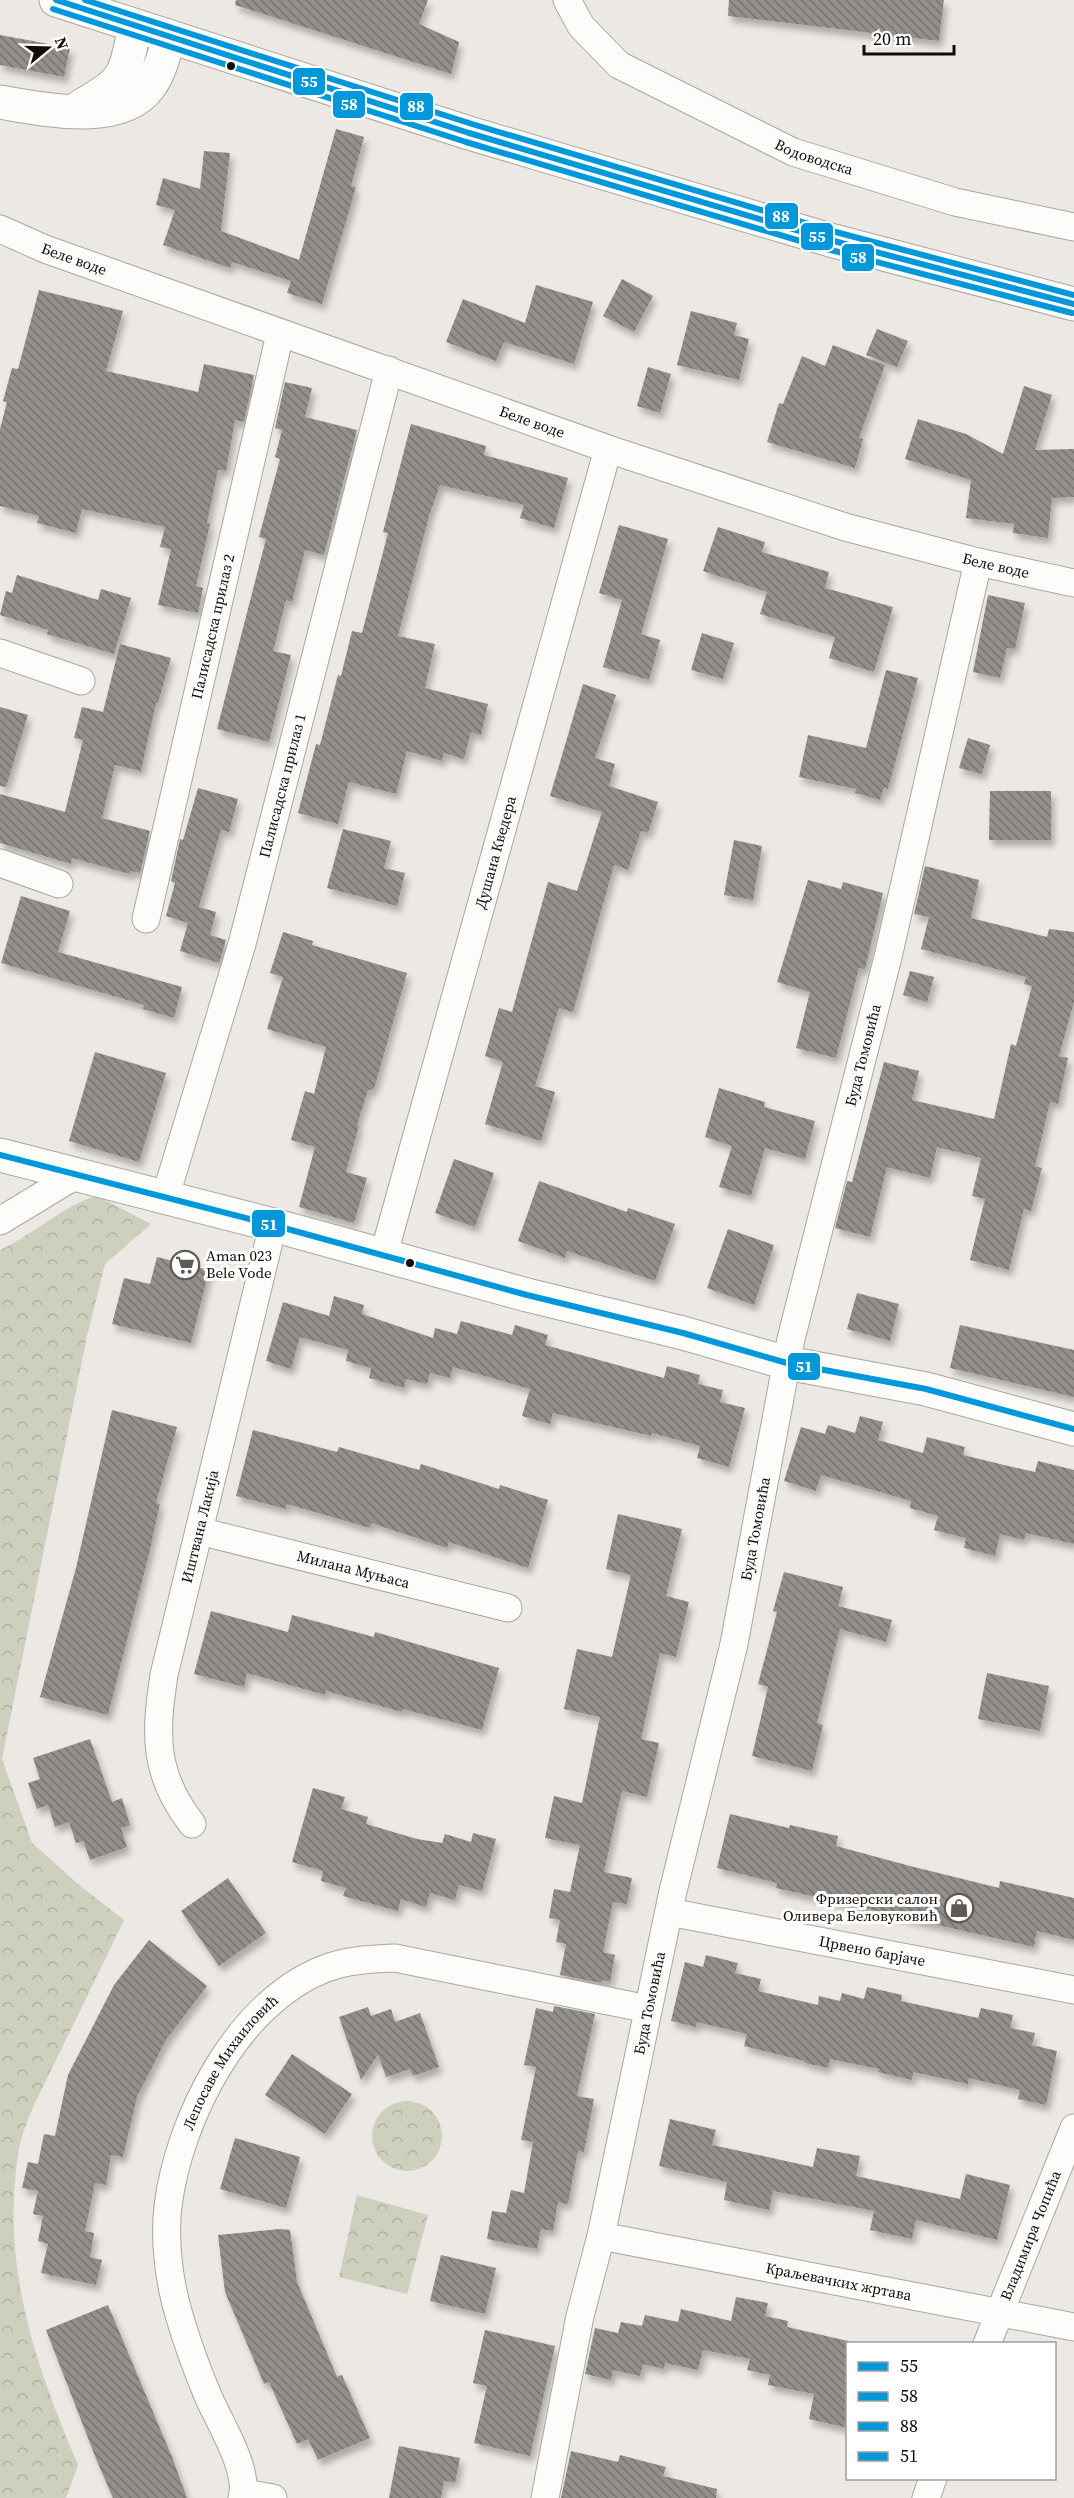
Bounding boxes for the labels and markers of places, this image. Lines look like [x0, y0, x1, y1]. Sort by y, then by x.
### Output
unlabelled marker [225, 60, 237, 72]
place label: Aman 023 Bele Vode [206, 1245, 272, 1283]
supermarket icon: Aman 023 Bele Vode [169, 1249, 201, 1281]
unlabelled marker [404, 1257, 416, 1269]
place label: Фризерски салон Оливера Беловуковић [783, 1888, 938, 1926]
shop icon: Фризерски салон Оливера Беловуковић [943, 1892, 975, 1924]

